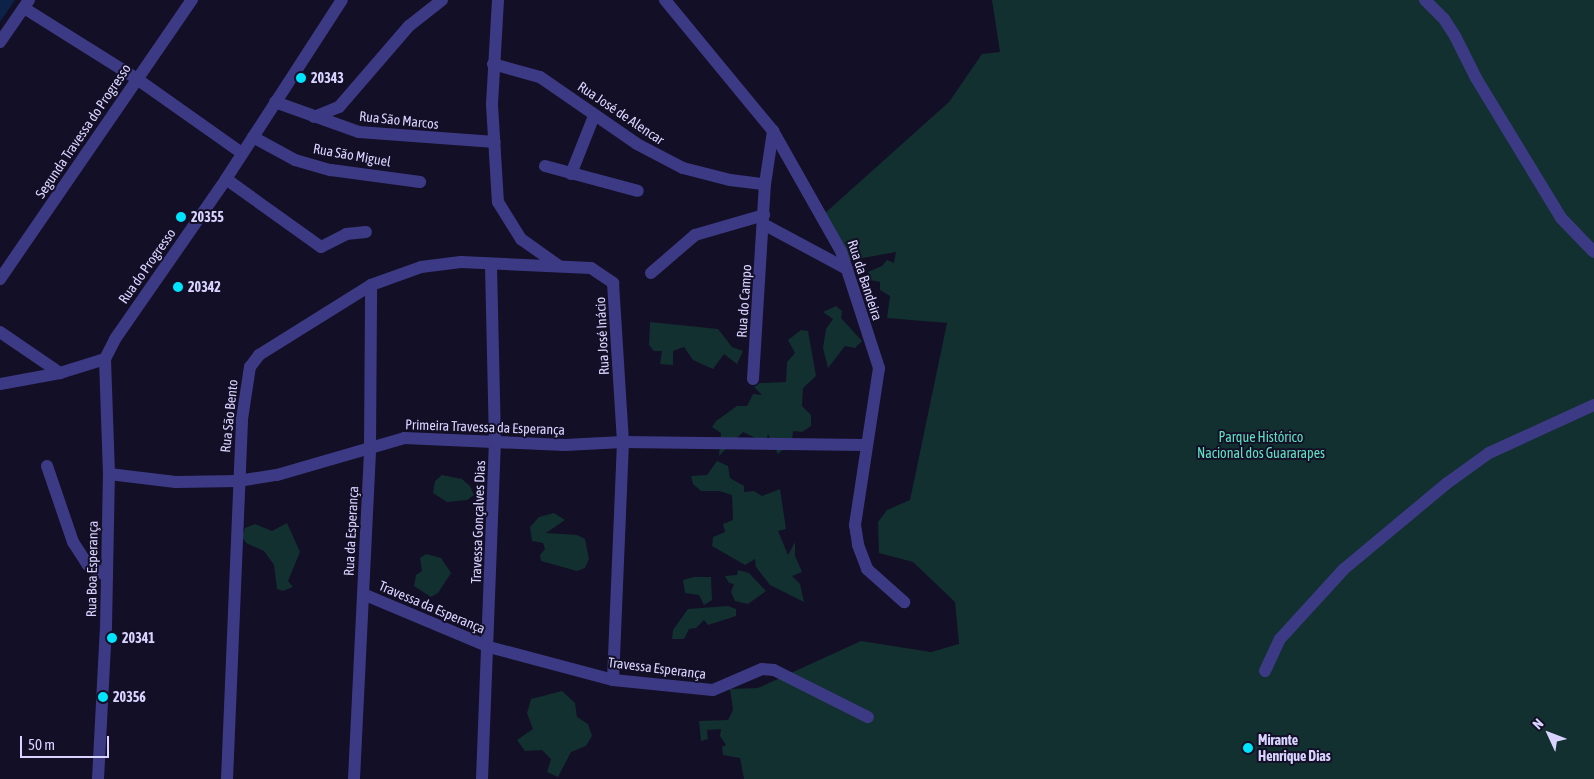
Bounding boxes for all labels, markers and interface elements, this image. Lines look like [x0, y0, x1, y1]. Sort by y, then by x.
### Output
street label: Segunda Travessa do Progresso [32, 61, 134, 201]
place label: 20343 [311, 70, 344, 86]
marker: 20343 [295, 72, 307, 84]
street label: Rua José de Alencar [575, 78, 667, 148]
street label: Rua São Marcos [358, 107, 440, 133]
street label: Rua São Miguel [312, 140, 392, 170]
place label: 20355 [191, 209, 224, 225]
marker: 20355 [175, 211, 187, 223]
street label: Rua do Progresso [115, 225, 179, 307]
street label: Rua da Bandeira [844, 238, 886, 322]
street label: Rua do Campo [733, 264, 755, 338]
place label: 20342 [188, 279, 221, 295]
marker: 20342 [172, 281, 184, 293]
street label: Rua José Inácio [592, 296, 612, 376]
street label: Rua São Bento [217, 379, 241, 453]
street label: Primeira Travessa da Esperança [405, 416, 565, 438]
park label: Parque Histórico Nacional dos Guararapes [1197, 429, 1325, 462]
street label: Travessa Gonçalves Dias [467, 460, 489, 584]
street label: Rua da Esperança [340, 486, 362, 576]
street label: Rua Boa Esperança [83, 521, 101, 617]
street label: Travessa da Esperança [376, 577, 488, 637]
place label: 20341 [122, 630, 155, 646]
marker: 20341 [106, 632, 118, 644]
street label: Travessa Esperança [607, 654, 707, 682]
place label: 20356 [113, 689, 146, 705]
marker: 20356 [97, 691, 109, 703]
north arrow [1524, 709, 1574, 759]
text: N [1529, 715, 1547, 732]
scale bar [22, 726, 111, 758]
place label: Mirante Henrique Dias [1258, 732, 1331, 764]
text: 50 m [28, 736, 55, 753]
marker: Mirante Henrique Dias [1242, 742, 1254, 754]

